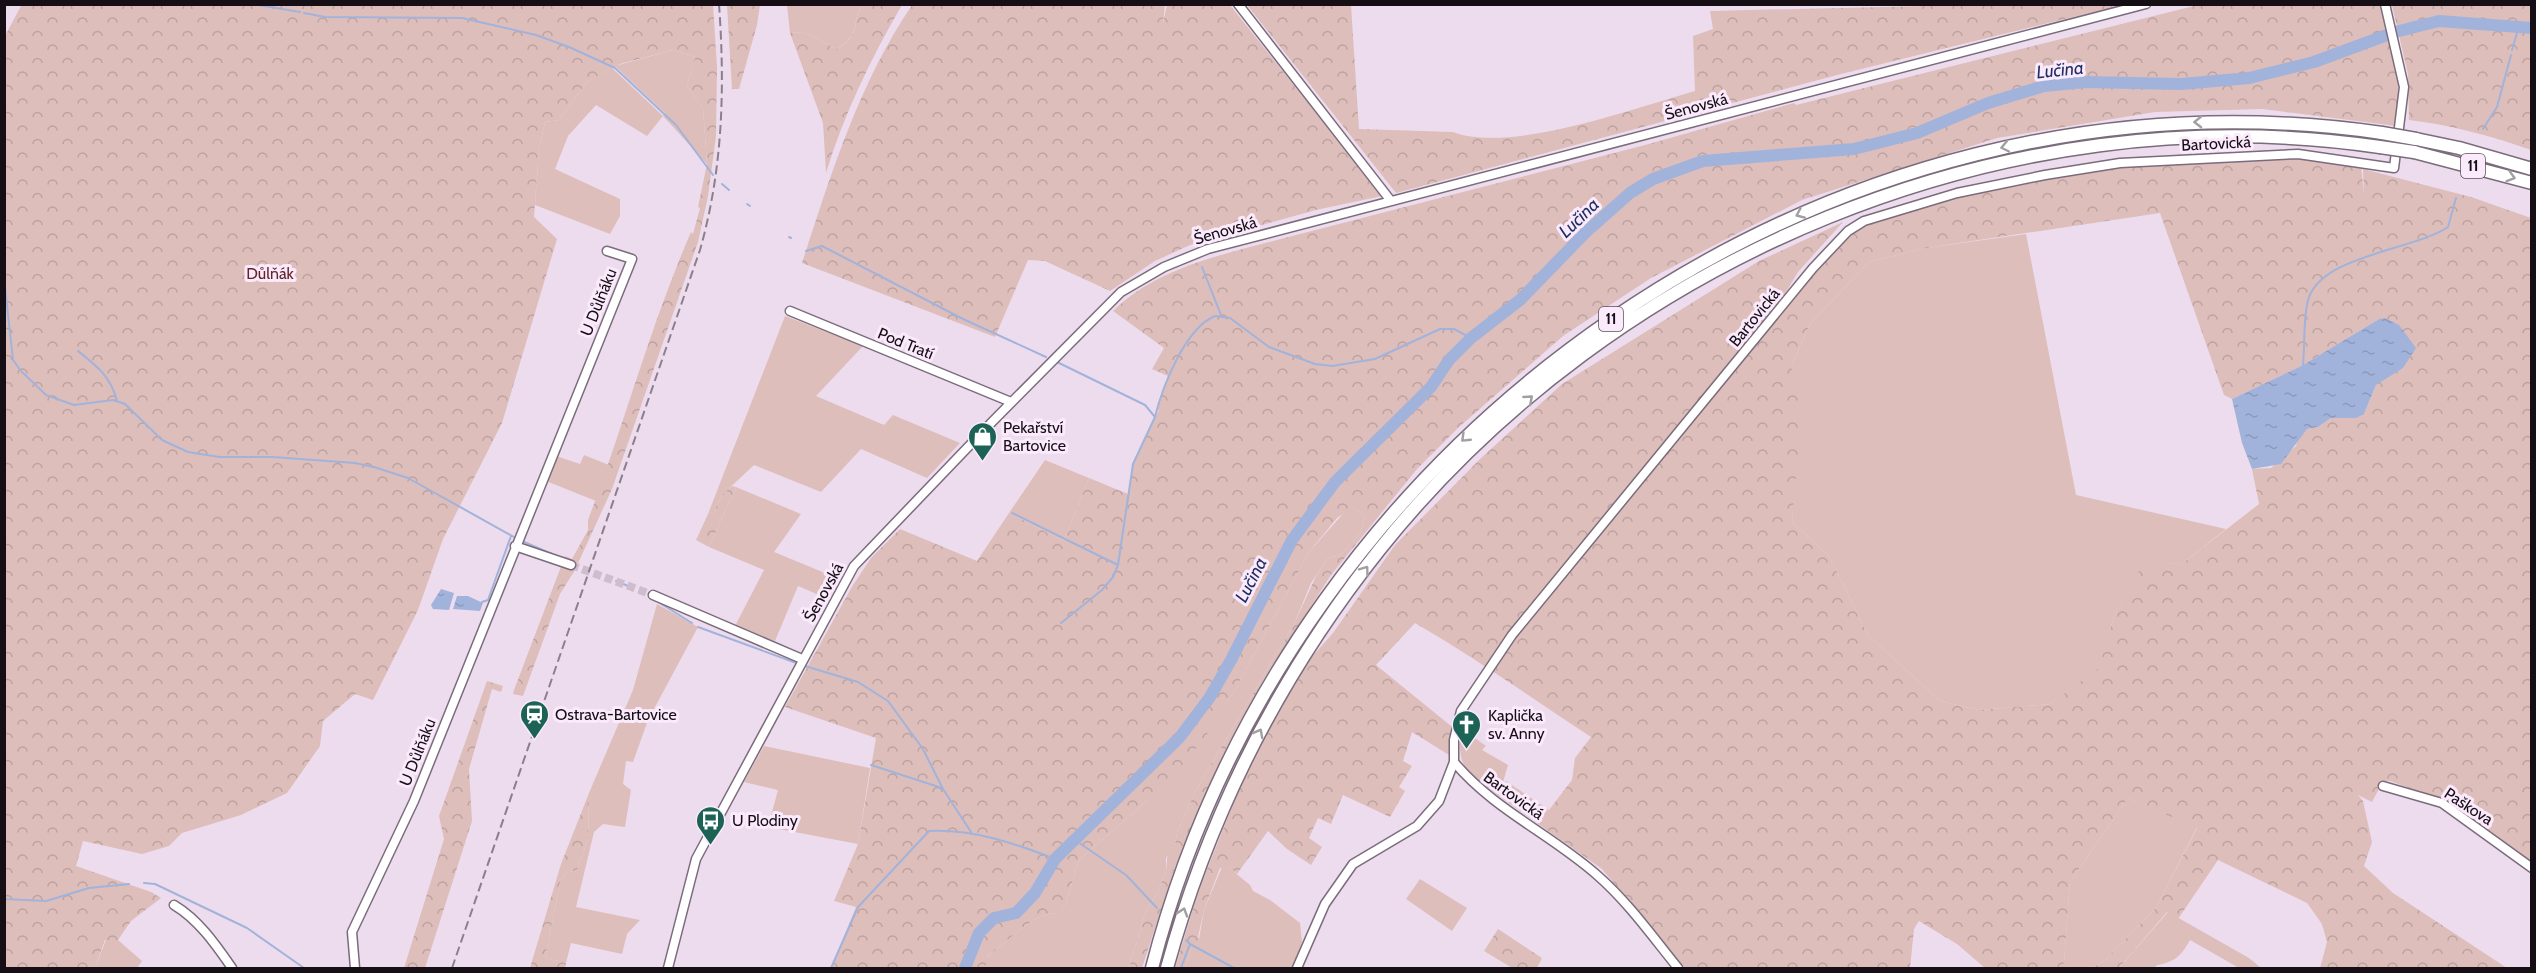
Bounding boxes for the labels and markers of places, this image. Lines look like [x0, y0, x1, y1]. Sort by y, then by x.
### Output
place label: Pekařství Bartovice [1003, 418, 1066, 455]
shop icon: Pekařství Bartovice [966, 420, 998, 462]
station icon: Ostrava-Bartovice [518, 698, 550, 740]
place label: Ostrava-Bartovice [555, 705, 677, 724]
place label: Kaplička sv. Anny [1488, 706, 1545, 743]
church icon: Kaplička sv. Anny [1451, 708, 1483, 750]
bus stop icon: U Plodiny [695, 804, 727, 846]
place label: U Plodiny [732, 811, 798, 830]

